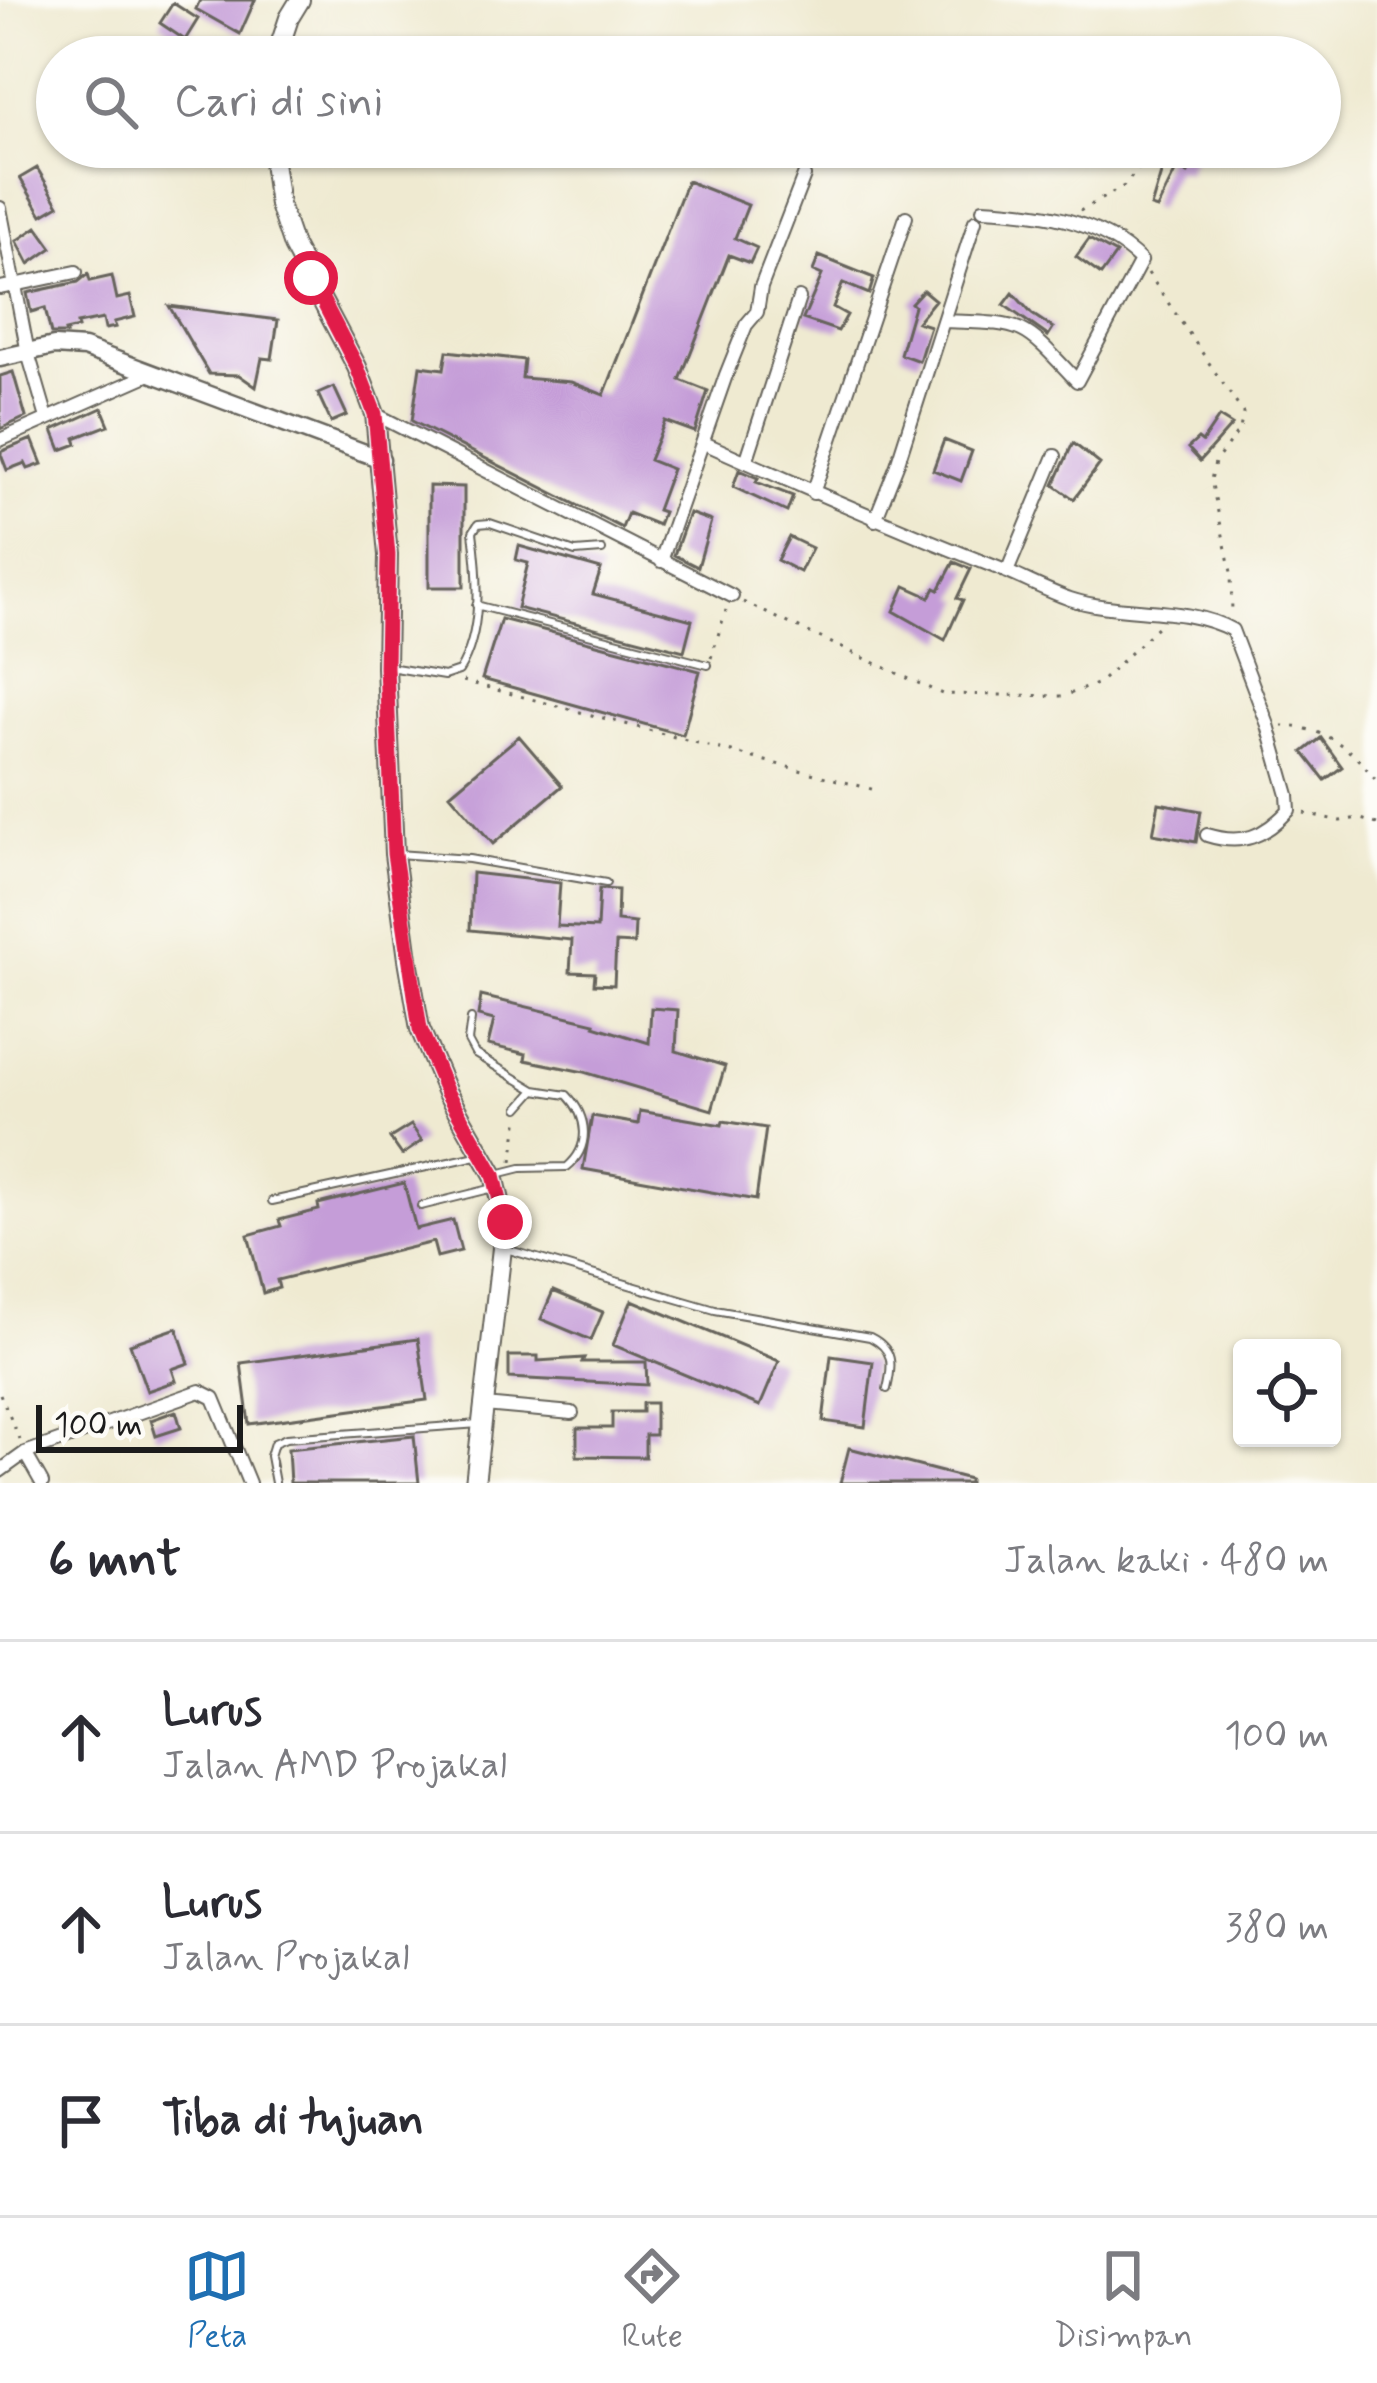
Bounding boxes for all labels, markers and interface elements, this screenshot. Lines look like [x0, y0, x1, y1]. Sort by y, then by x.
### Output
search box [36, 36, 1341, 168]
icon: search [78, 69, 144, 135]
text: Cari di sini [174, 73, 383, 132]
route start [284, 251, 338, 305]
route end [478, 1195, 532, 1249]
map controls [1233, 1339, 1341, 1447]
button: locate [1233, 1339, 1341, 1447]
scale bar [36, 1399, 243, 1452]
text: 100 m [54, 1404, 143, 1448]
text: 6 mnt [48, 1528, 181, 1594]
text: Jalan kaki · 480 m [1004, 1536, 1329, 1587]
text: Lurus [162, 1682, 262, 1741]
icon: ahead [48, 1704, 114, 1770]
text: 100 m [1224, 1711, 1329, 1762]
text: Jalan AMD Projakal [162, 1741, 507, 1792]
text: Lurus [162, 1874, 262, 1933]
icon: ahead [48, 1896, 114, 1962]
text: 380 m [1225, 1903, 1329, 1954]
text: Jalan Projakal [162, 1933, 410, 1984]
icon: arrive [48, 2088, 114, 2154]
text: Tiba di tujuan [162, 2091, 424, 2150]
tab: Peta [184, 2243, 250, 2359]
tab: Rute [619, 2243, 685, 2359]
tab: Disimpan [1054, 2243, 1193, 2359]

